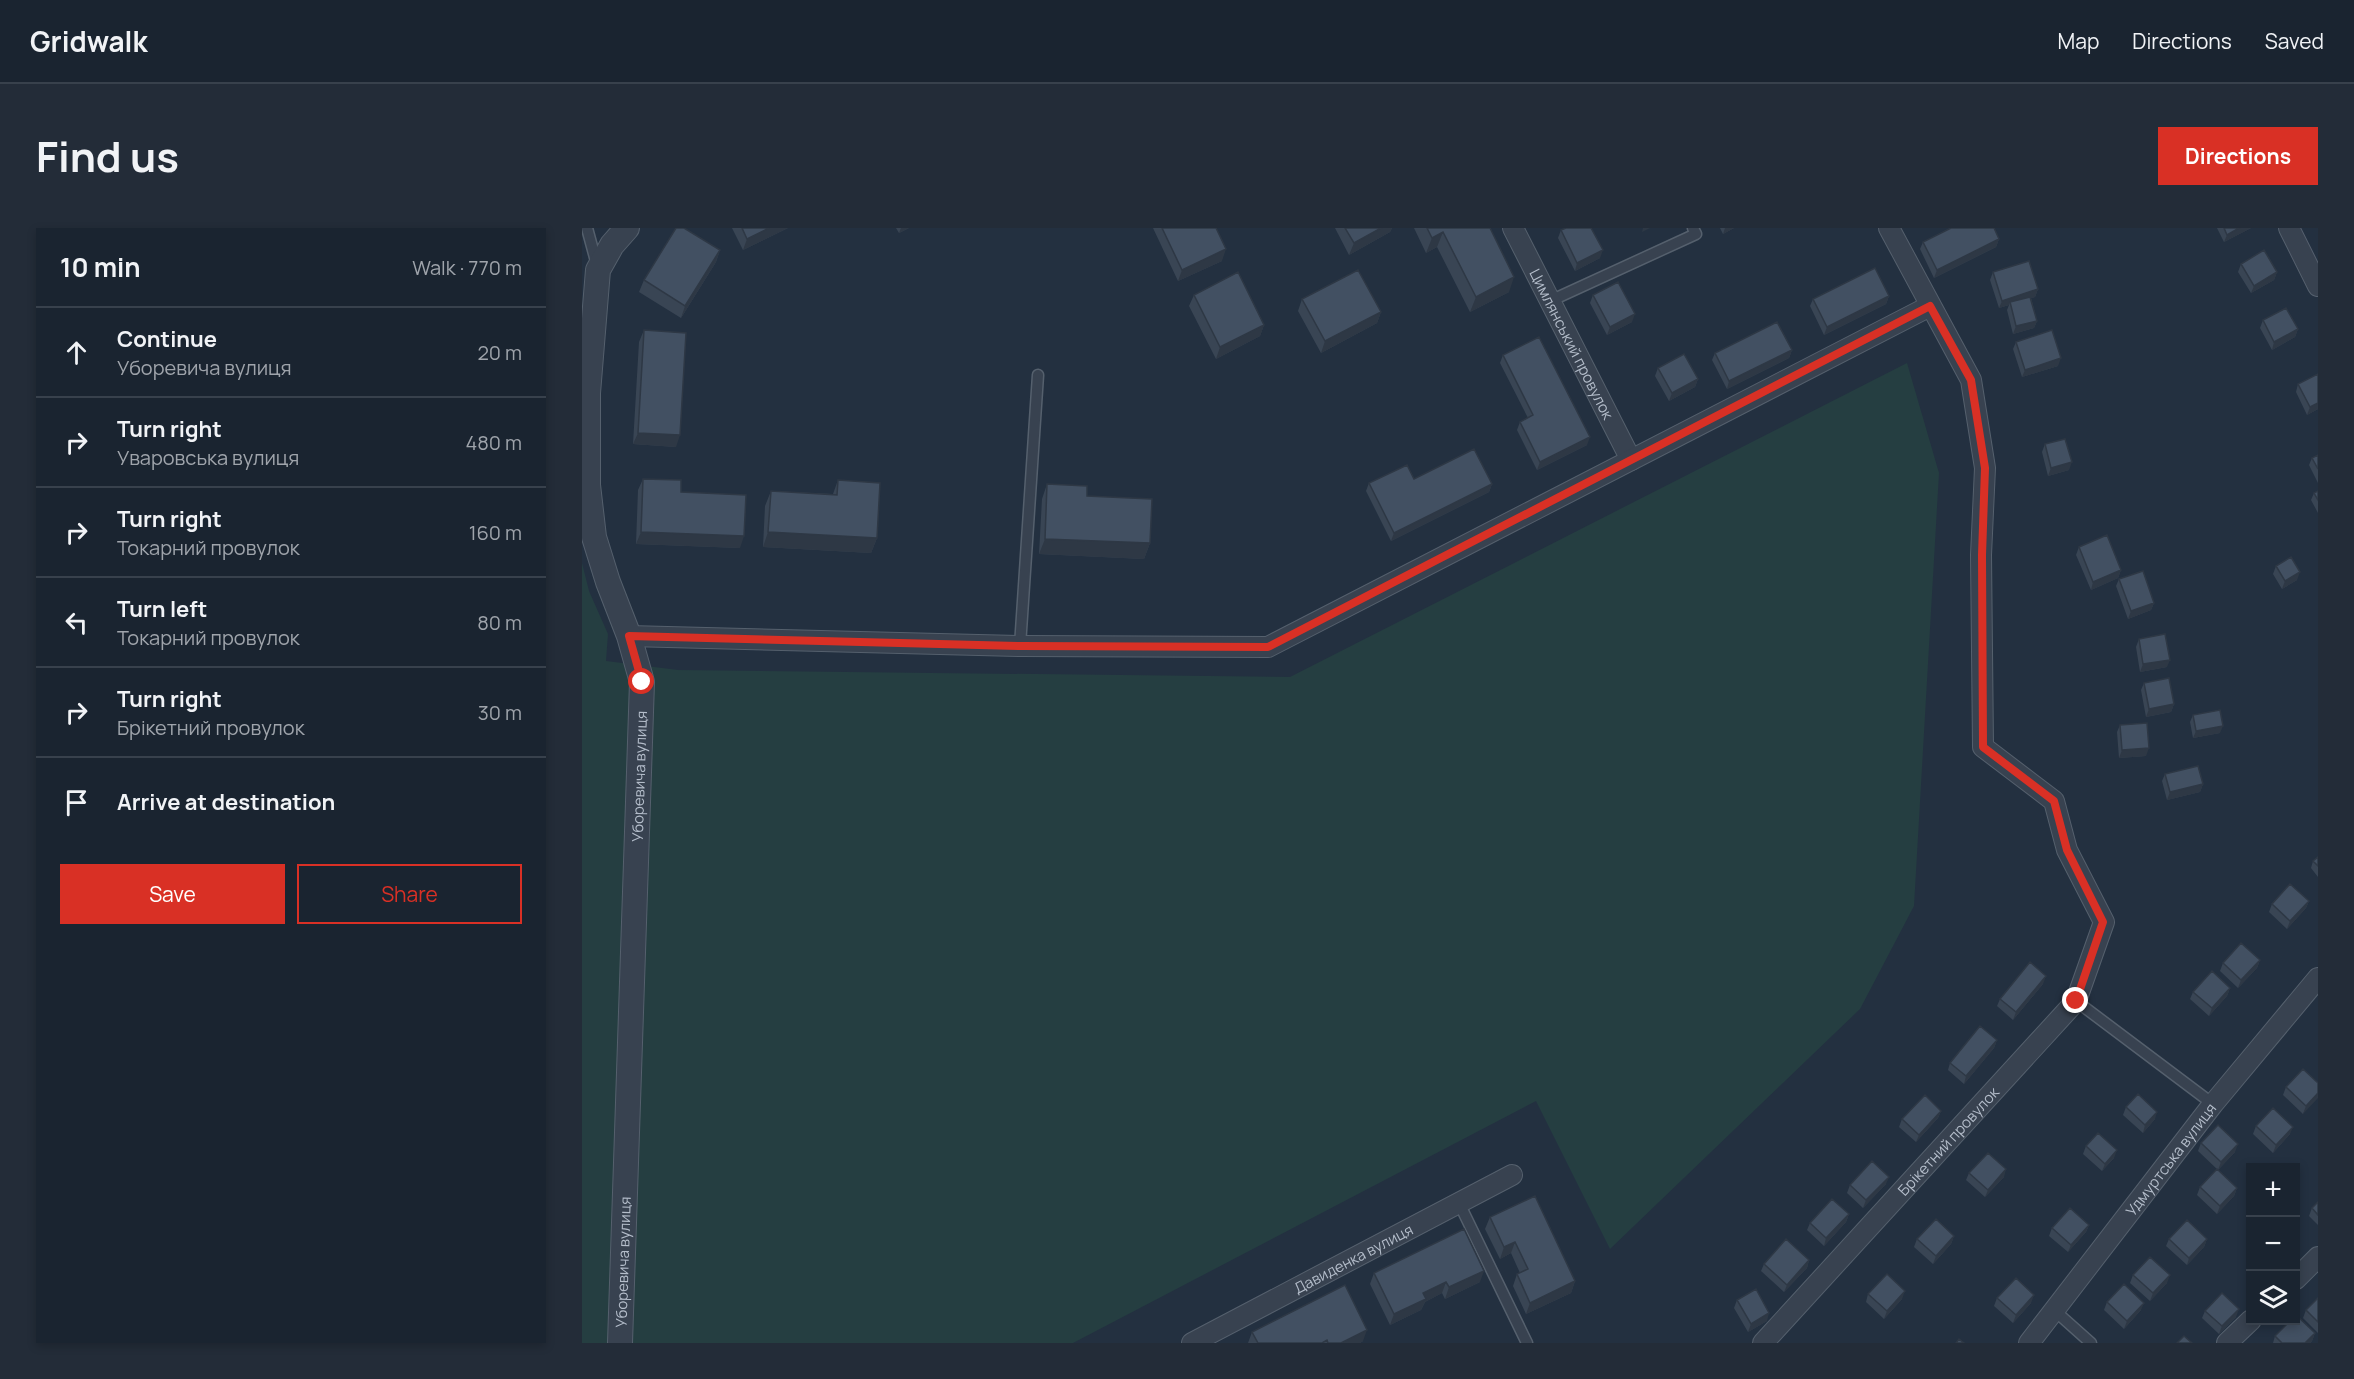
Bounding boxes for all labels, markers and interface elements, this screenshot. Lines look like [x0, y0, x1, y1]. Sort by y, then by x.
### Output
text: Gridwalk [30, 22, 147, 60]
text: Map [2058, 27, 2099, 55]
text: Directions [2132, 27, 2232, 55]
text: Saved [2265, 27, 2324, 55]
text: Find us [36, 127, 179, 185]
button: Directions [2158, 127, 2318, 185]
text: 10 min [60, 249, 141, 285]
text: Walk · 770 m [412, 254, 522, 281]
street label: Цимлянський провулок [1525, 265, 1619, 423]
text: Continue [117, 324, 217, 354]
icon: ahead [60, 336, 93, 369]
text: 20 m [477, 339, 522, 366]
text: Уборевича вулиця [117, 354, 291, 381]
text: Turn right [117, 414, 222, 444]
icon: right [60, 426, 93, 459]
text: 480 m [465, 429, 522, 456]
text: Уваровська вулиця [117, 444, 299, 471]
text: Turn right [117, 504, 222, 534]
icon: right [60, 516, 93, 549]
text: 160 m [469, 519, 522, 546]
text: Токарний провулок [117, 534, 300, 561]
text: Turn left [117, 594, 207, 624]
icon: left [60, 606, 93, 639]
text: 80 m [477, 609, 522, 636]
text: Токарний провулок [117, 624, 300, 651]
route start [628, 668, 654, 694]
text: Turn right [117, 684, 222, 714]
icon: right [60, 696, 93, 729]
text: 30 m [478, 699, 522, 726]
street label: Уборевича вулиця [626, 711, 652, 842]
text: Брiкетний провулок [117, 714, 305, 741]
icon: arrive [60, 786, 93, 819]
text: Arrive at destination [117, 787, 335, 817]
button: Save [60, 864, 285, 924]
button: Share [297, 864, 522, 924]
route end [2062, 987, 2088, 1013]
street label: Брiкетний провулок [1893, 1081, 2004, 1200]
street label: Удмуртська вулиця [2120, 1098, 2221, 1220]
map controls [2246, 1163, 2300, 1325]
button: + [2246, 1163, 2300, 1217]
street label: Уборевича вулиця [610, 1196, 635, 1328]
button: − [2246, 1217, 2300, 1271]
street label: Давиденка вулиця [1290, 1218, 1416, 1298]
button: layers [2246, 1271, 2300, 1325]

